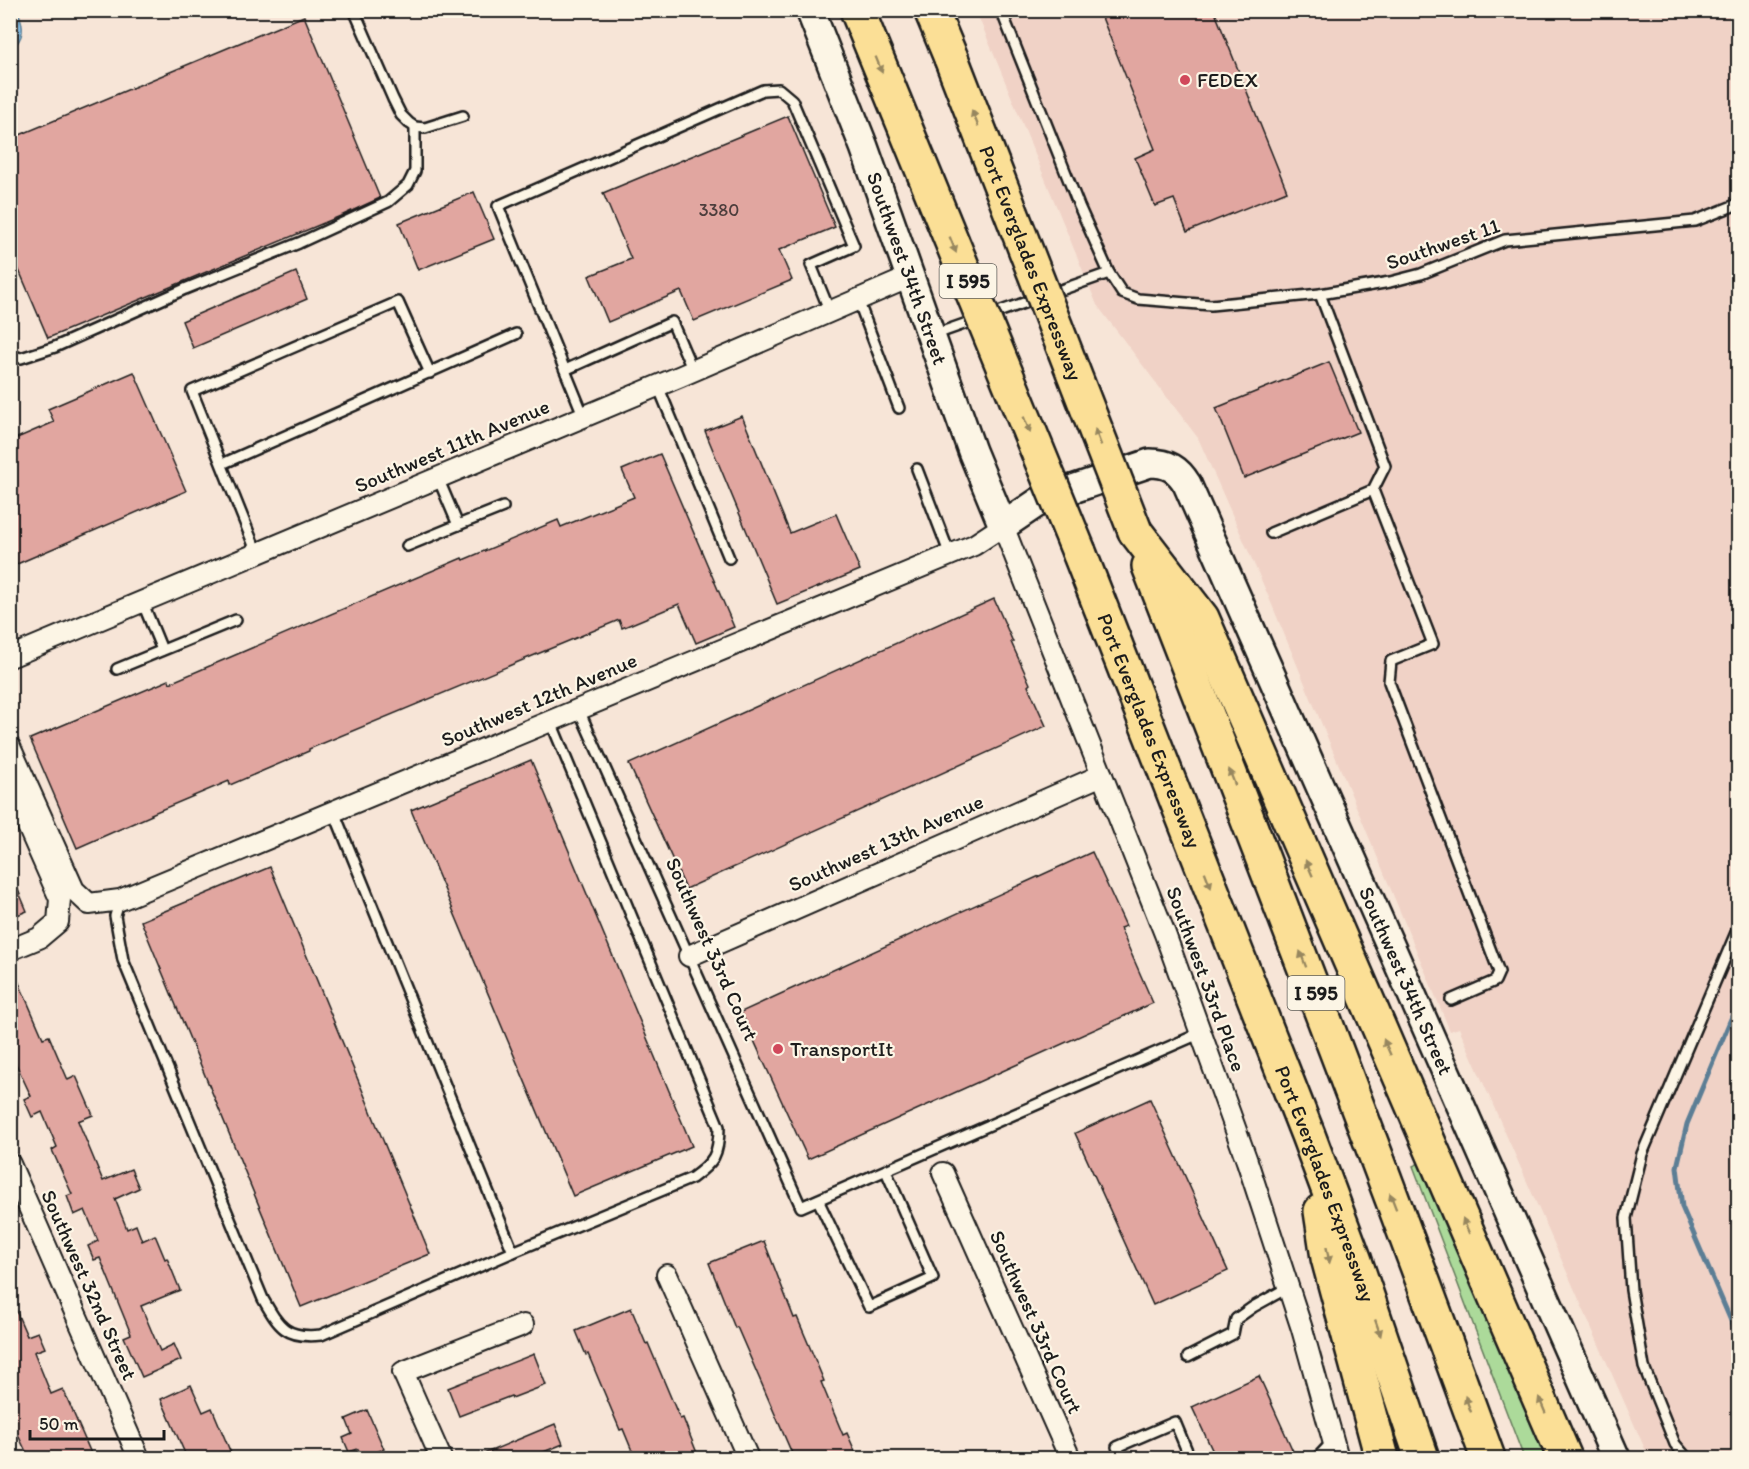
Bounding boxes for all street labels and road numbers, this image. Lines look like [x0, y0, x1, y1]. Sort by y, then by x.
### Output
street label: Port Everglades Expressway [974, 142, 1088, 384]
street label: Southwest 34th Street [862, 168, 953, 368]
street label: Southwest 11 [1383, 212, 1503, 275]
road number: I 595 [940, 264, 996, 298]
street label: Southwest 11th Avenue [351, 393, 553, 498]
street label: Port Everglades Expressway [1092, 609, 1207, 852]
street label: Southwest 12th Avenue [437, 647, 641, 752]
street label: Southwest 13th Avenue [784, 788, 987, 897]
street label: Southwest 33rd Court [661, 853, 764, 1044]
street label: Southwest 33rd Place [1161, 883, 1252, 1075]
street label: Southwest 34th Street [1354, 883, 1459, 1079]
road number: I 595 [1288, 976, 1344, 1010]
street label: Port Everglades Expressway [1270, 1062, 1381, 1305]
street label: Southwest 32nd Street [36, 1186, 143, 1384]
street label: Southwest 33rd Court [985, 1226, 1088, 1417]

